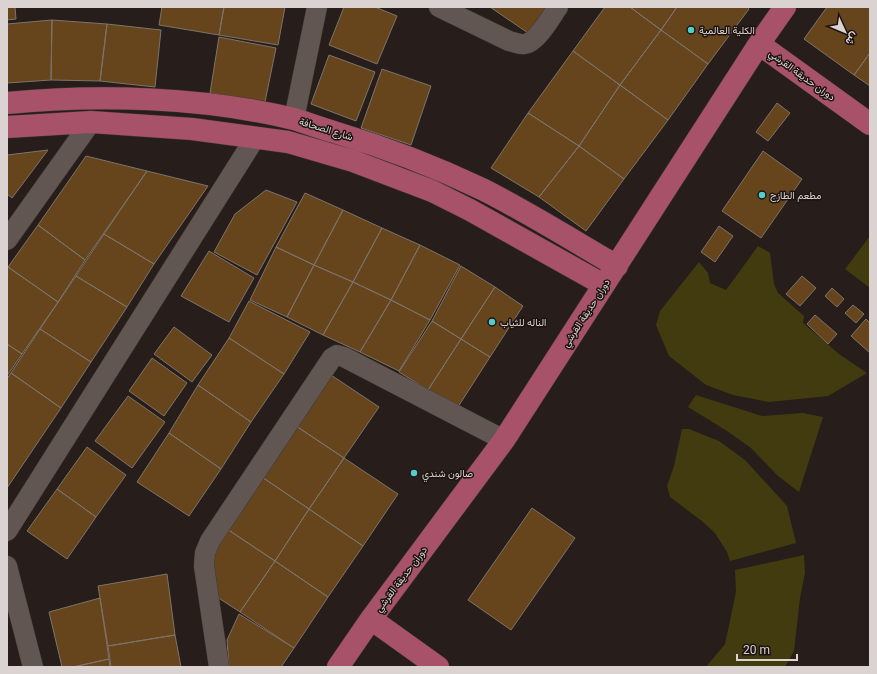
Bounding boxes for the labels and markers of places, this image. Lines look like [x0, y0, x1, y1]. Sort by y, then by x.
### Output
marker: الكلية العالمية [686, 25, 696, 35]
place label: الكلية العالمية [699, 25, 755, 37]
marker: مطعم الطازج [757, 190, 767, 200]
place label: مطعم الطازج [770, 190, 821, 202]
marker: الناله للثياب [487, 317, 497, 327]
place label: الناله للثياب [500, 317, 546, 329]
marker: صالون شندي [409, 468, 419, 478]
place label: صالون شندي [422, 468, 473, 482]

